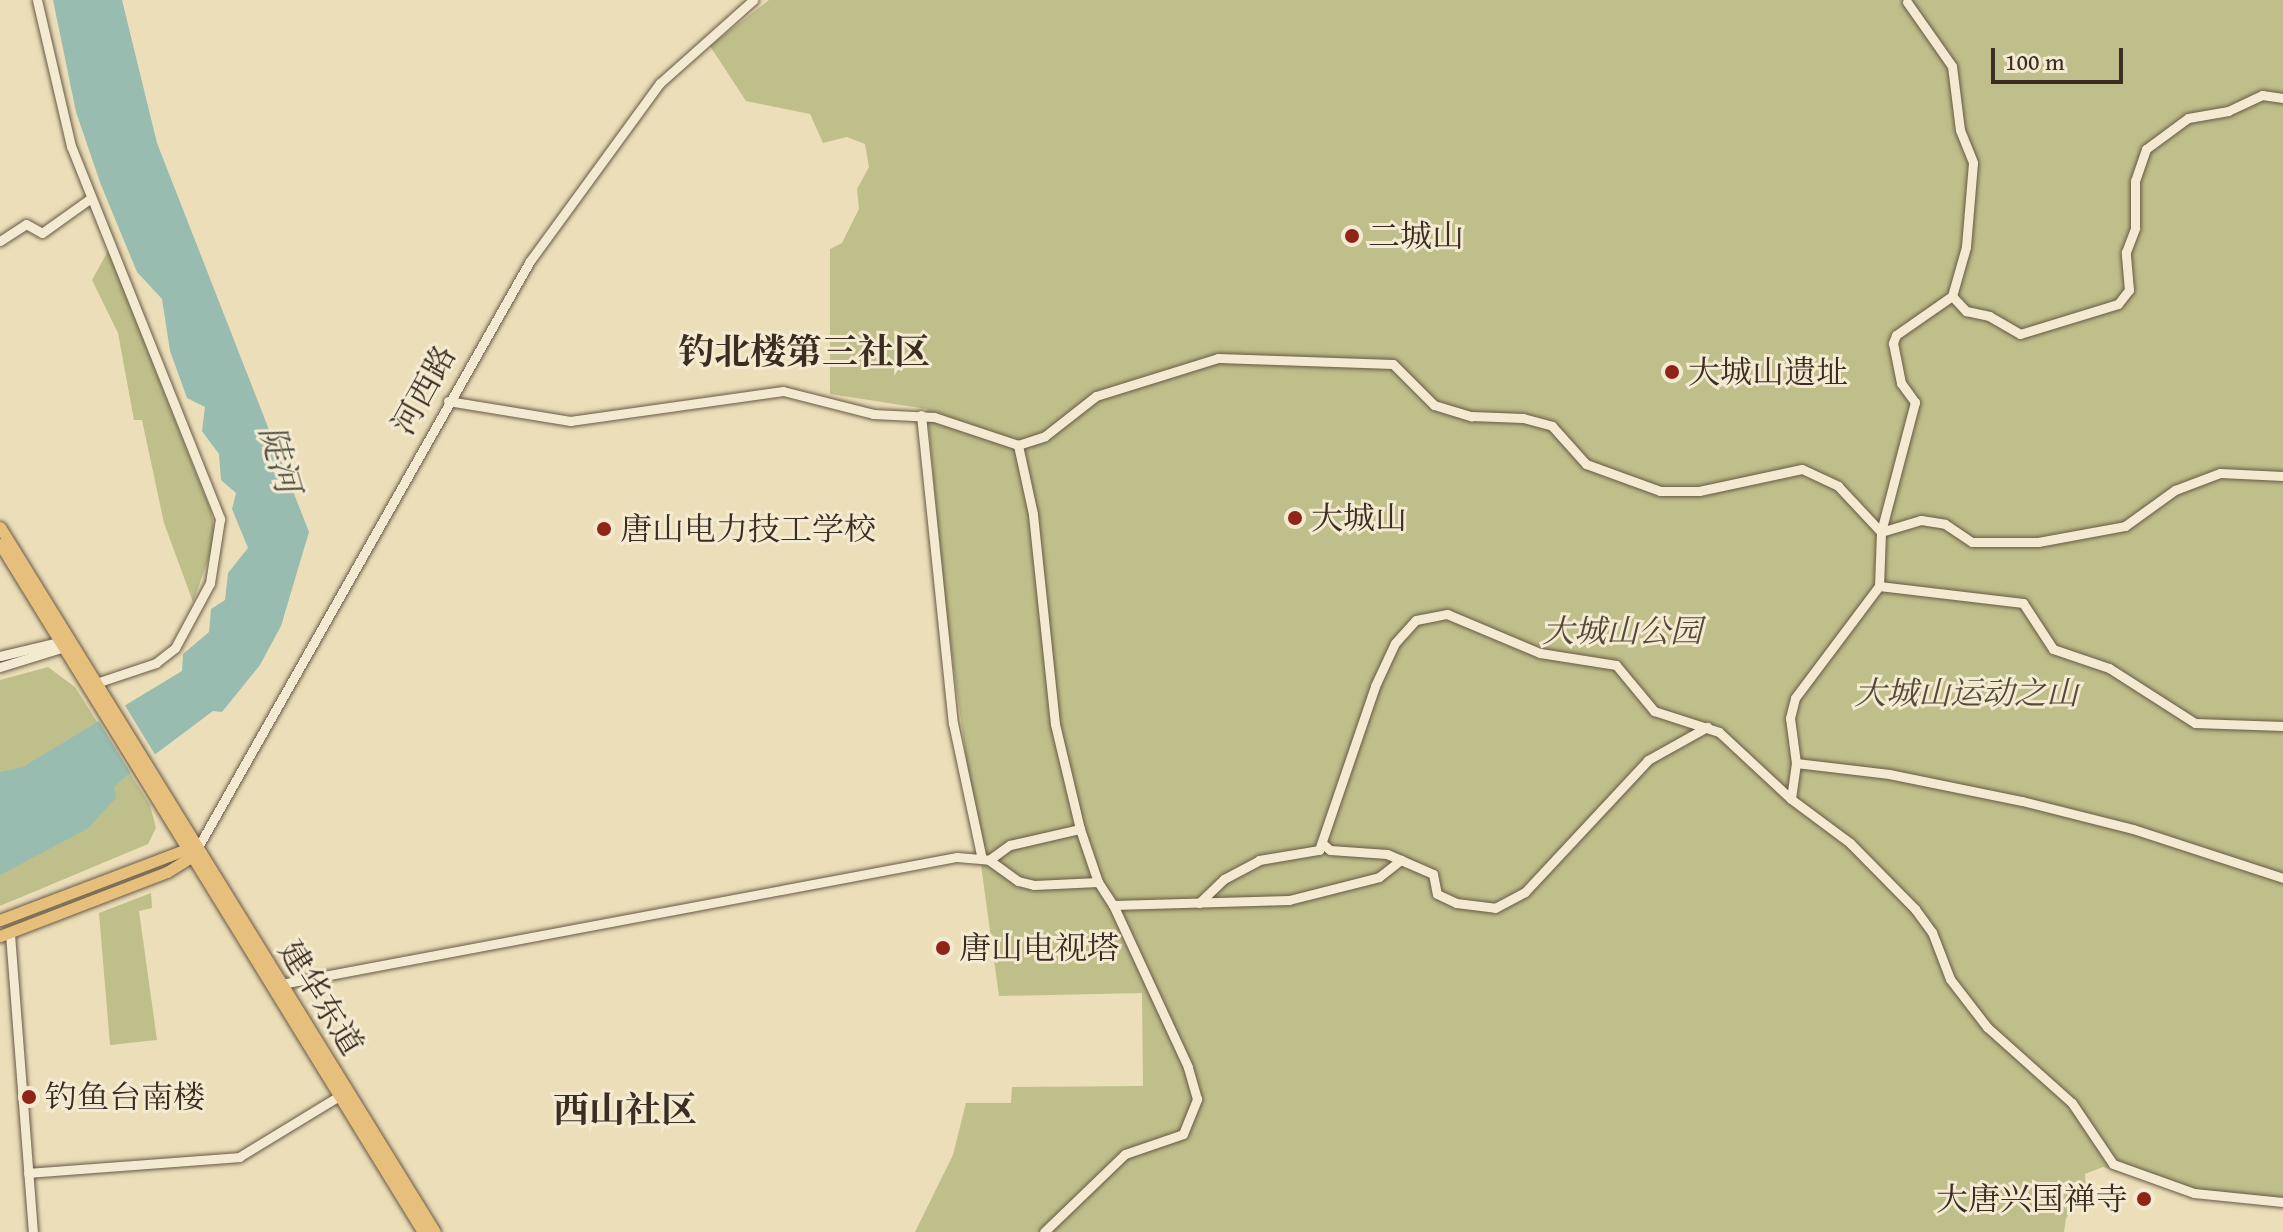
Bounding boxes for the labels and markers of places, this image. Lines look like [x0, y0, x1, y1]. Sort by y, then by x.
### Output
place label: 二城山 [1368, 217, 1464, 255]
marker: 二城山 [1343, 227, 1361, 245]
place label: 大城山遗址 [1688, 353, 1848, 391]
marker: 大城山遗址 [1663, 363, 1681, 381]
place label: 大城山 [1311, 499, 1407, 537]
marker: 大城山 [1286, 509, 1304, 527]
place label: 唐山电力技工学校 [620, 510, 876, 548]
marker: 唐山电力技工学校 [595, 520, 613, 538]
place label: 唐山电视塔 [959, 929, 1119, 967]
marker: 唐山电视塔 [934, 939, 952, 957]
place label: 钓鱼台南楼 [45, 1078, 205, 1116]
marker: 钓鱼台南楼 [20, 1088, 38, 1106]
place label: 大唐兴国禅寺 [1936, 1180, 2128, 1218]
marker: 大唐兴国禅寺 [2135, 1190, 2153, 1208]

